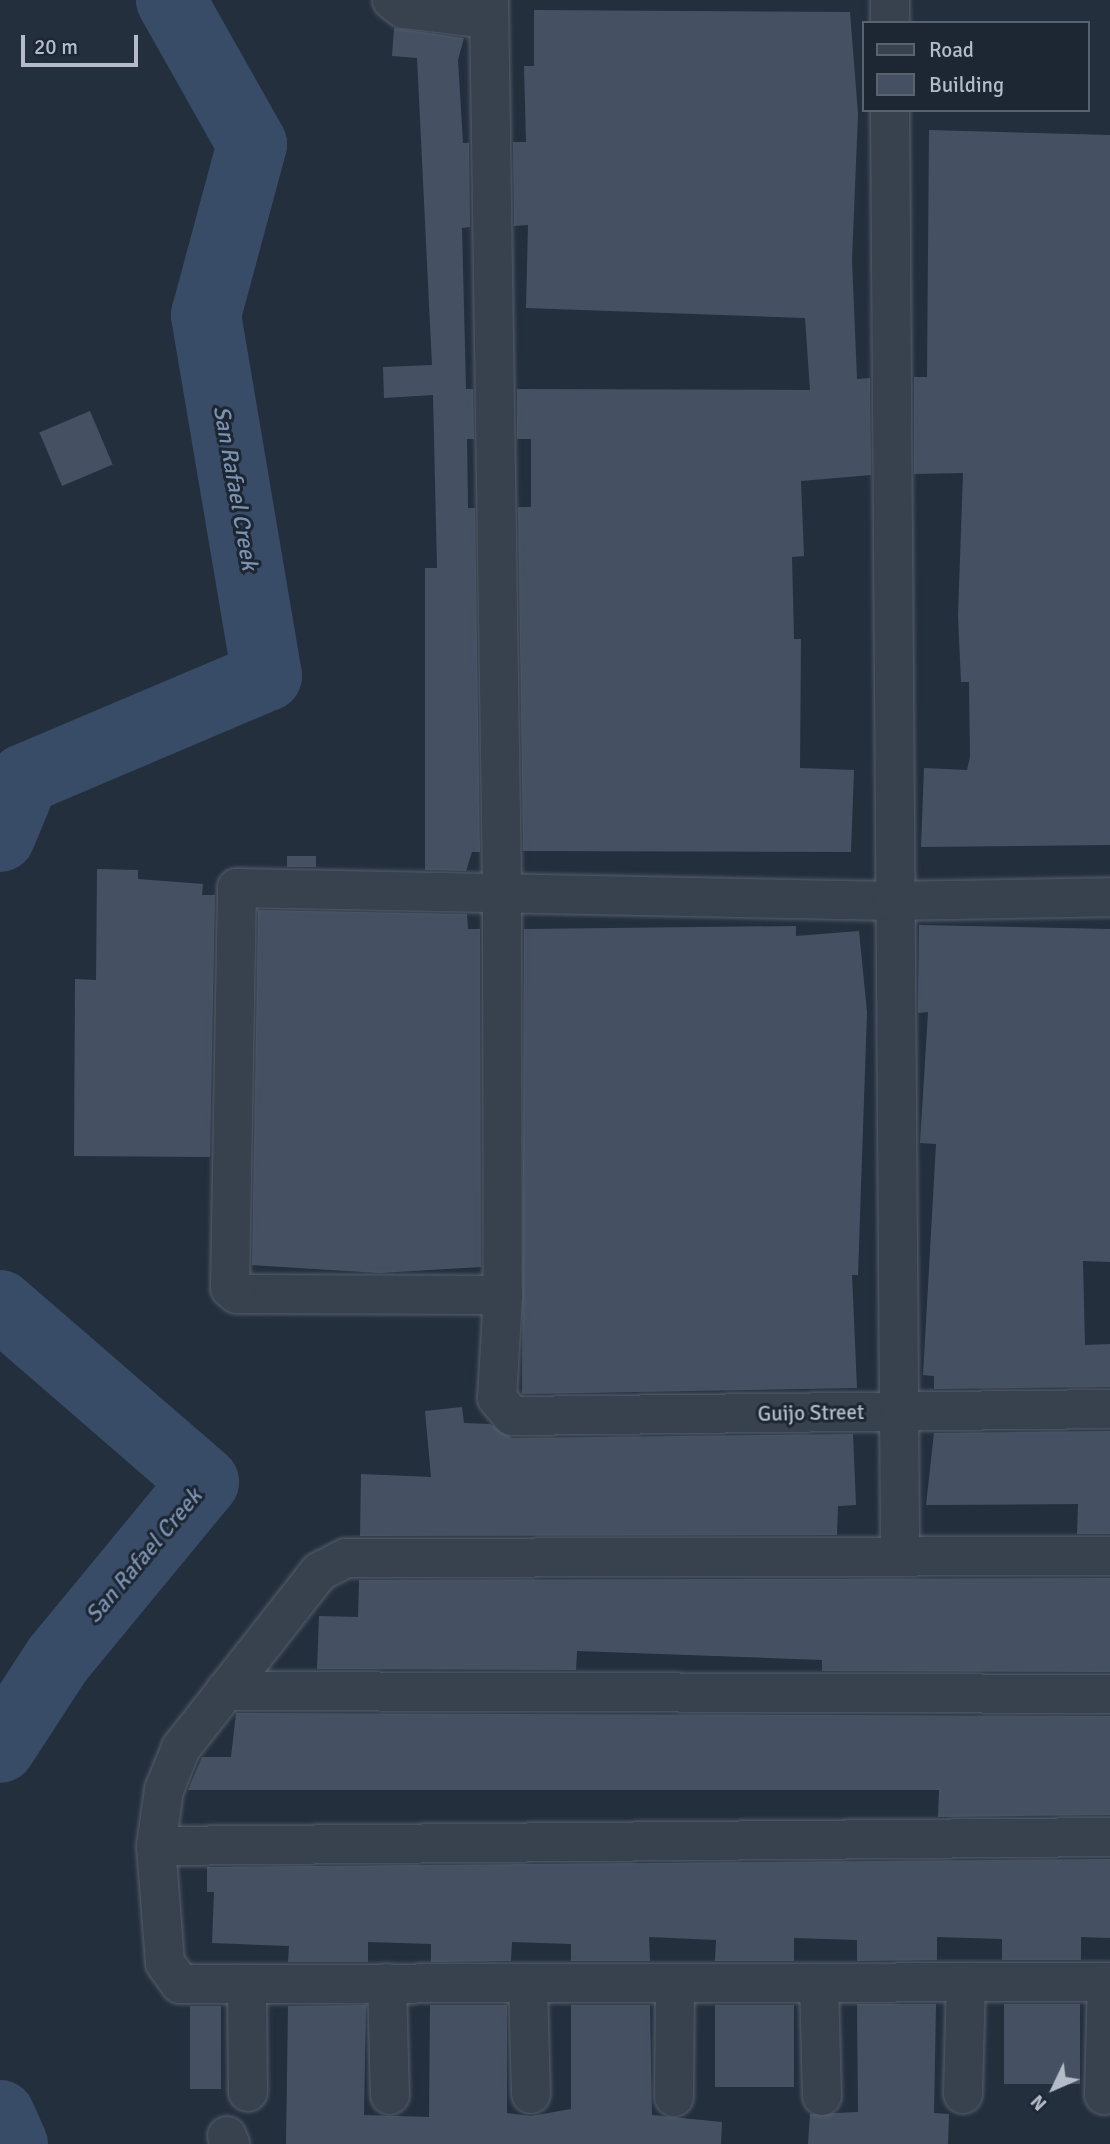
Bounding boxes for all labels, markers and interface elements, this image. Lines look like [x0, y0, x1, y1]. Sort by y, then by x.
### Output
scale bar [24, 21, 142, 65]
legend [862, 21, 1089, 112]
text: 20 m [34, 34, 78, 60]
text: Road [929, 37, 974, 63]
text: Building [929, 72, 1004, 98]
water label: San Rafael Creek [207, 404, 263, 572]
street label: Guijo Street [757, 1399, 865, 1427]
water label: San Rafael Creek [80, 1483, 208, 1629]
north arrow [1019, 2053, 1089, 2123]
text: N [1026, 2089, 1052, 2116]

